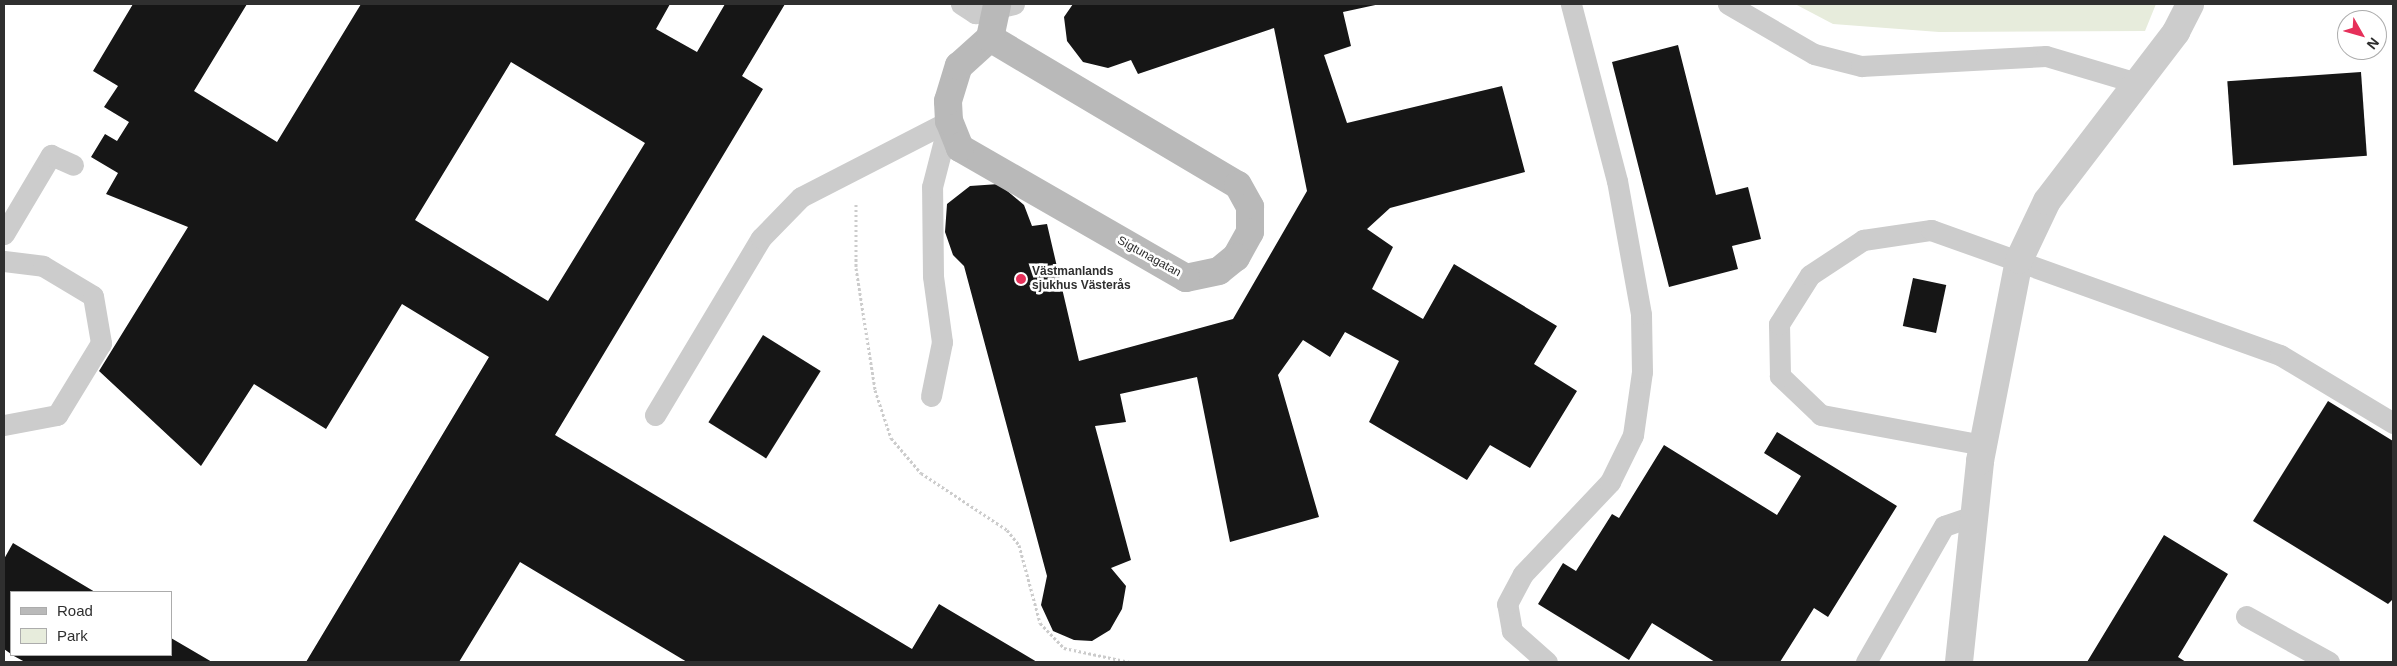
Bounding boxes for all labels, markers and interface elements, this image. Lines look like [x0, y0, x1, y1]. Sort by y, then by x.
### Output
north arrow [2337, 10, 2387, 60]
text: N [2364, 35, 2382, 53]
street label: Sigtunagatan [1115, 234, 1183, 280]
place label: Västmanlands sjukhus Västerås [1032, 265, 1131, 293]
marker: Västmanlands sjukhus Västerås [1014, 272, 1028, 286]
legend [10, 591, 172, 656]
text: Road [57, 602, 93, 619]
text: Park [57, 627, 88, 644]

